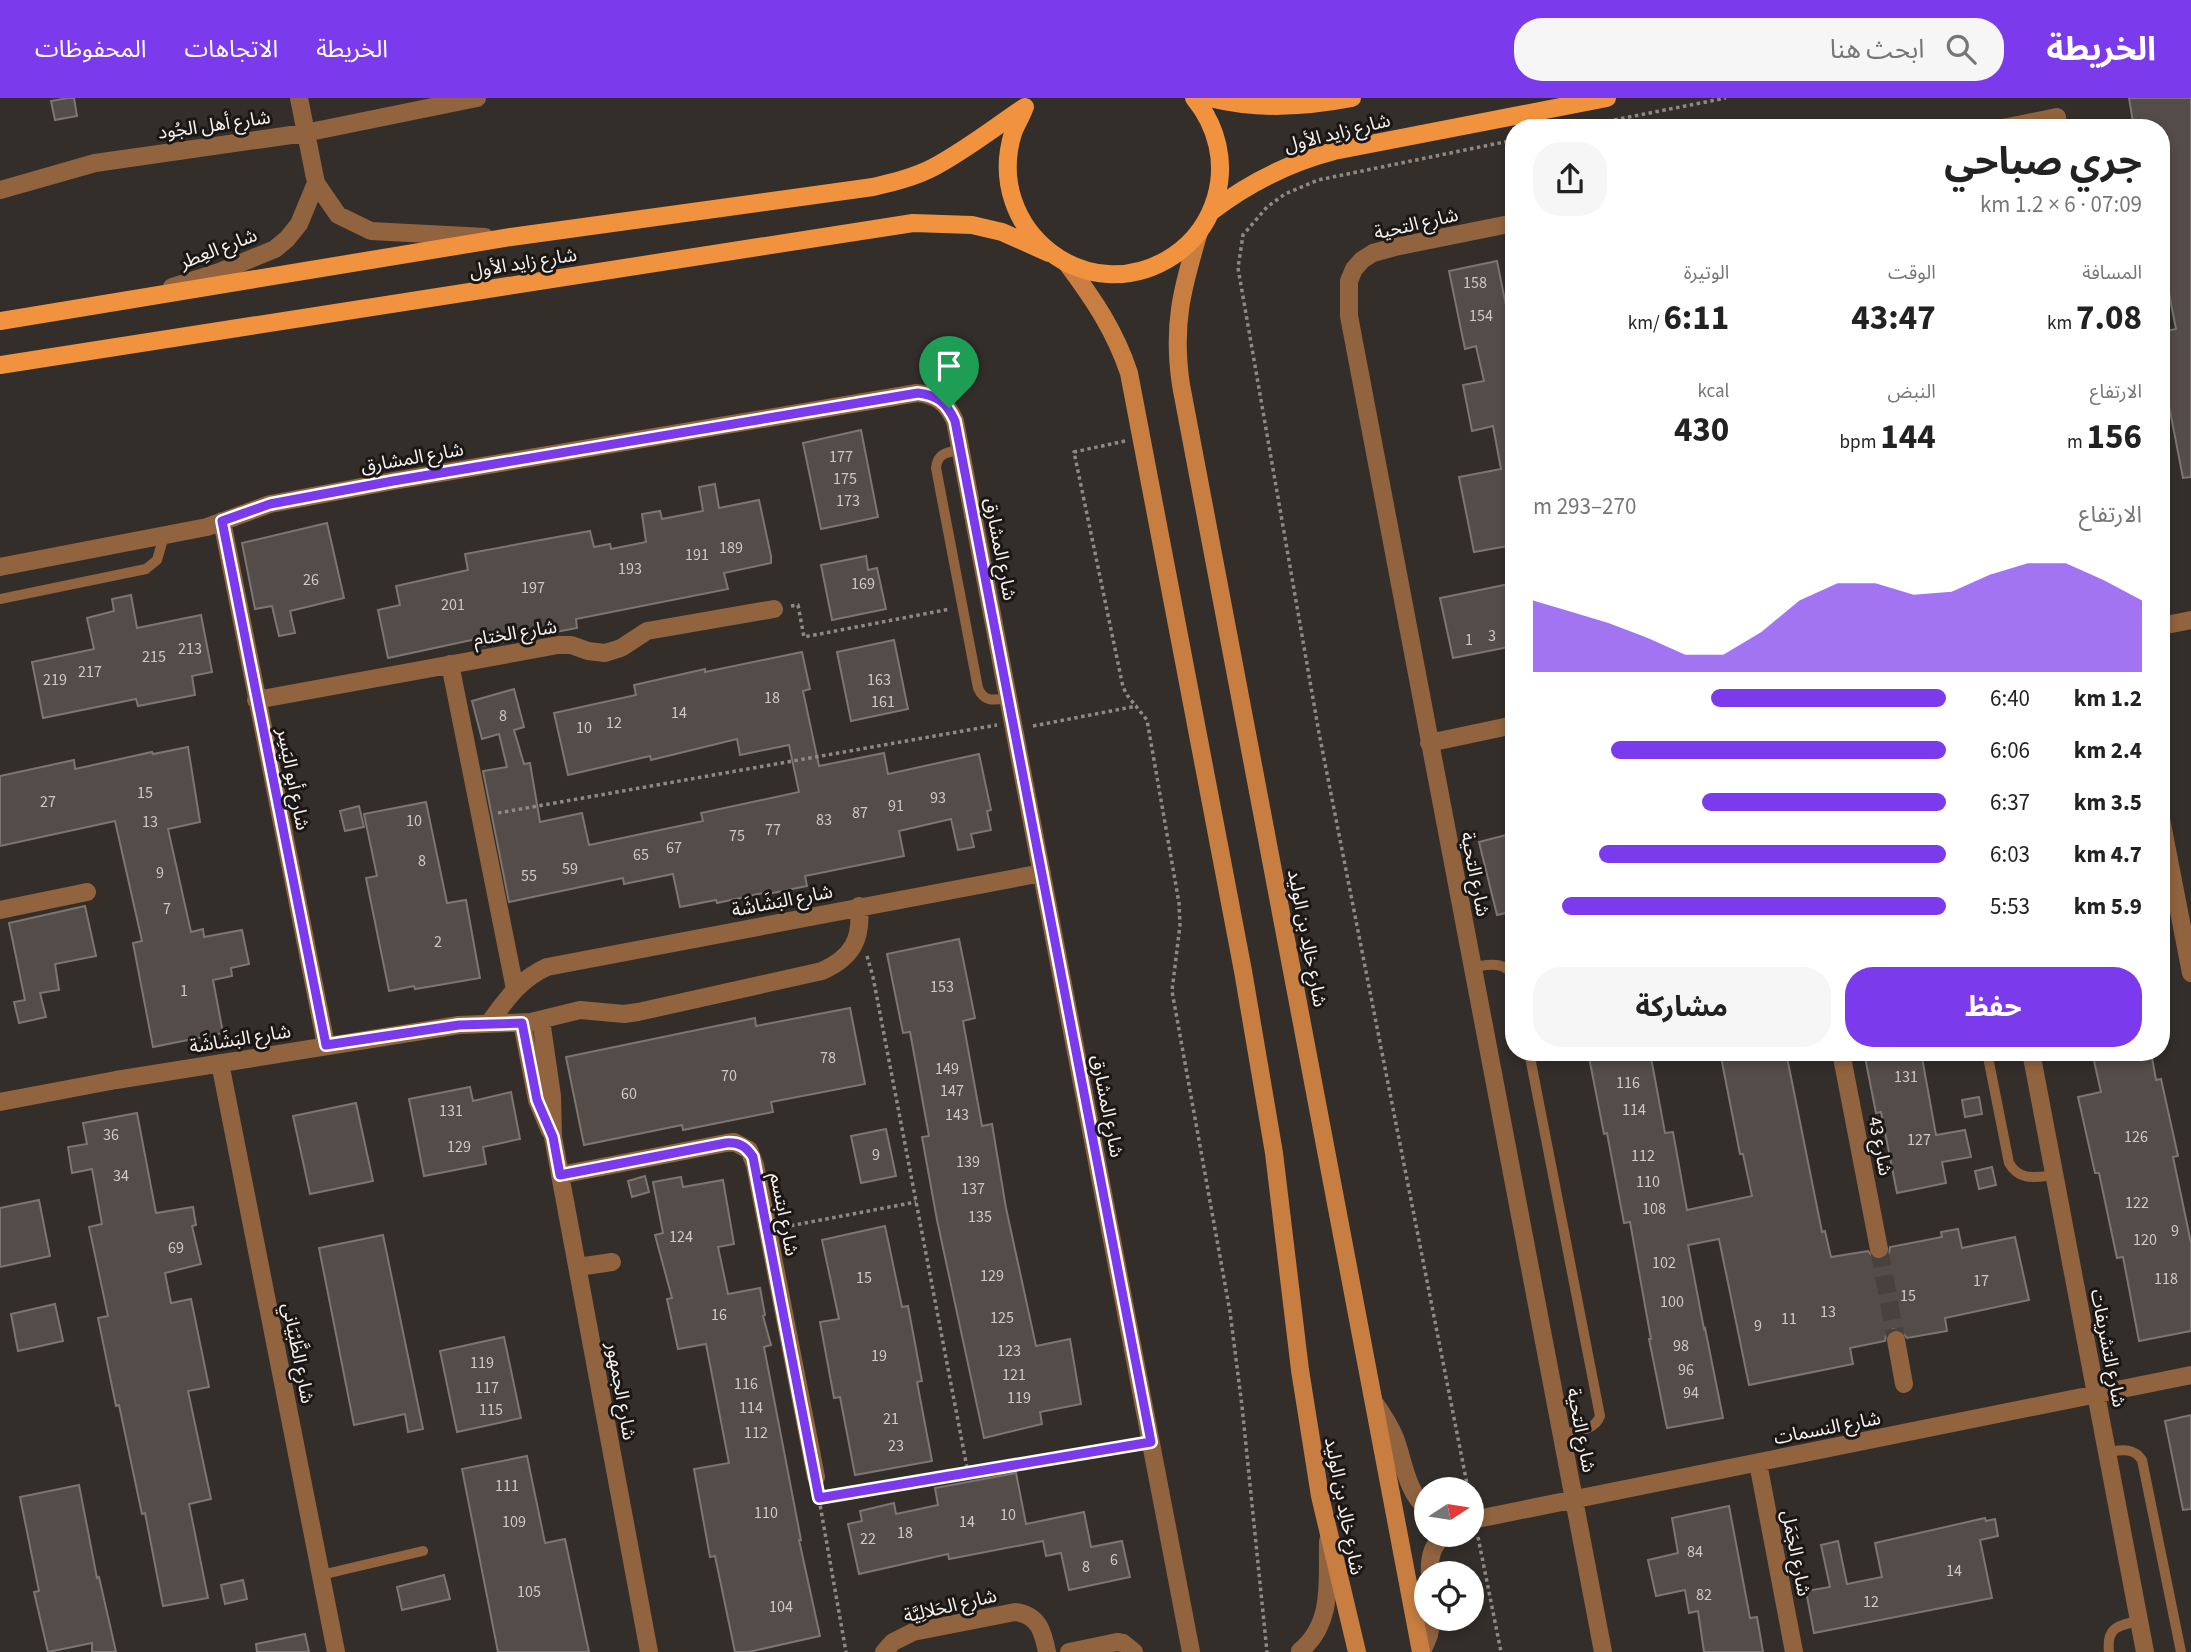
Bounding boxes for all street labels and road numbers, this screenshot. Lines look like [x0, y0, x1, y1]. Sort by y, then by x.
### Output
street label: شارع أهل الجُود [156, 104, 272, 147]
street label: شارع زايد الأول [1281, 107, 1393, 160]
street label: شارع التحية [1371, 202, 1461, 247]
street label: شارع العِطر [175, 222, 261, 277]
street label: شارع زايد الأول [467, 242, 579, 285]
street label: شارع المشارق [359, 436, 466, 481]
street label: شارع المشارق [976, 496, 1023, 603]
street label: شارع الختام [472, 614, 559, 653]
street label: شارع أبو اليَسِر [269, 725, 316, 833]
street label: شارع التحية [1453, 830, 1496, 919]
street label: شارع خالِد بن الوليد [1280, 867, 1333, 1009]
street label: شارع البَشَاشَة [729, 878, 835, 925]
street label: شارع البَشَاشَة [187, 1018, 293, 1061]
street label: شارع المشارق [1083, 1053, 1130, 1160]
street label: شارع 43 [1861, 1114, 1898, 1178]
street label: شارع ابتسم [762, 1170, 805, 1258]
street label: شارع التشريفات [2083, 1287, 2132, 1410]
street label: شارع الظَّبْيَاني [274, 1300, 321, 1406]
street label: شارع الجمهور [598, 1339, 642, 1442]
street label: شارع التحية [1559, 1386, 1602, 1475]
street label: شارع النسمات [1772, 1405, 1883, 1452]
street label: شارع خالِد بن الوليد [1317, 1435, 1370, 1577]
street label: شارع الجَمَل [1774, 1508, 1817, 1599]
street label: شارع الحَلالِيَّة [901, 1583, 1000, 1630]

